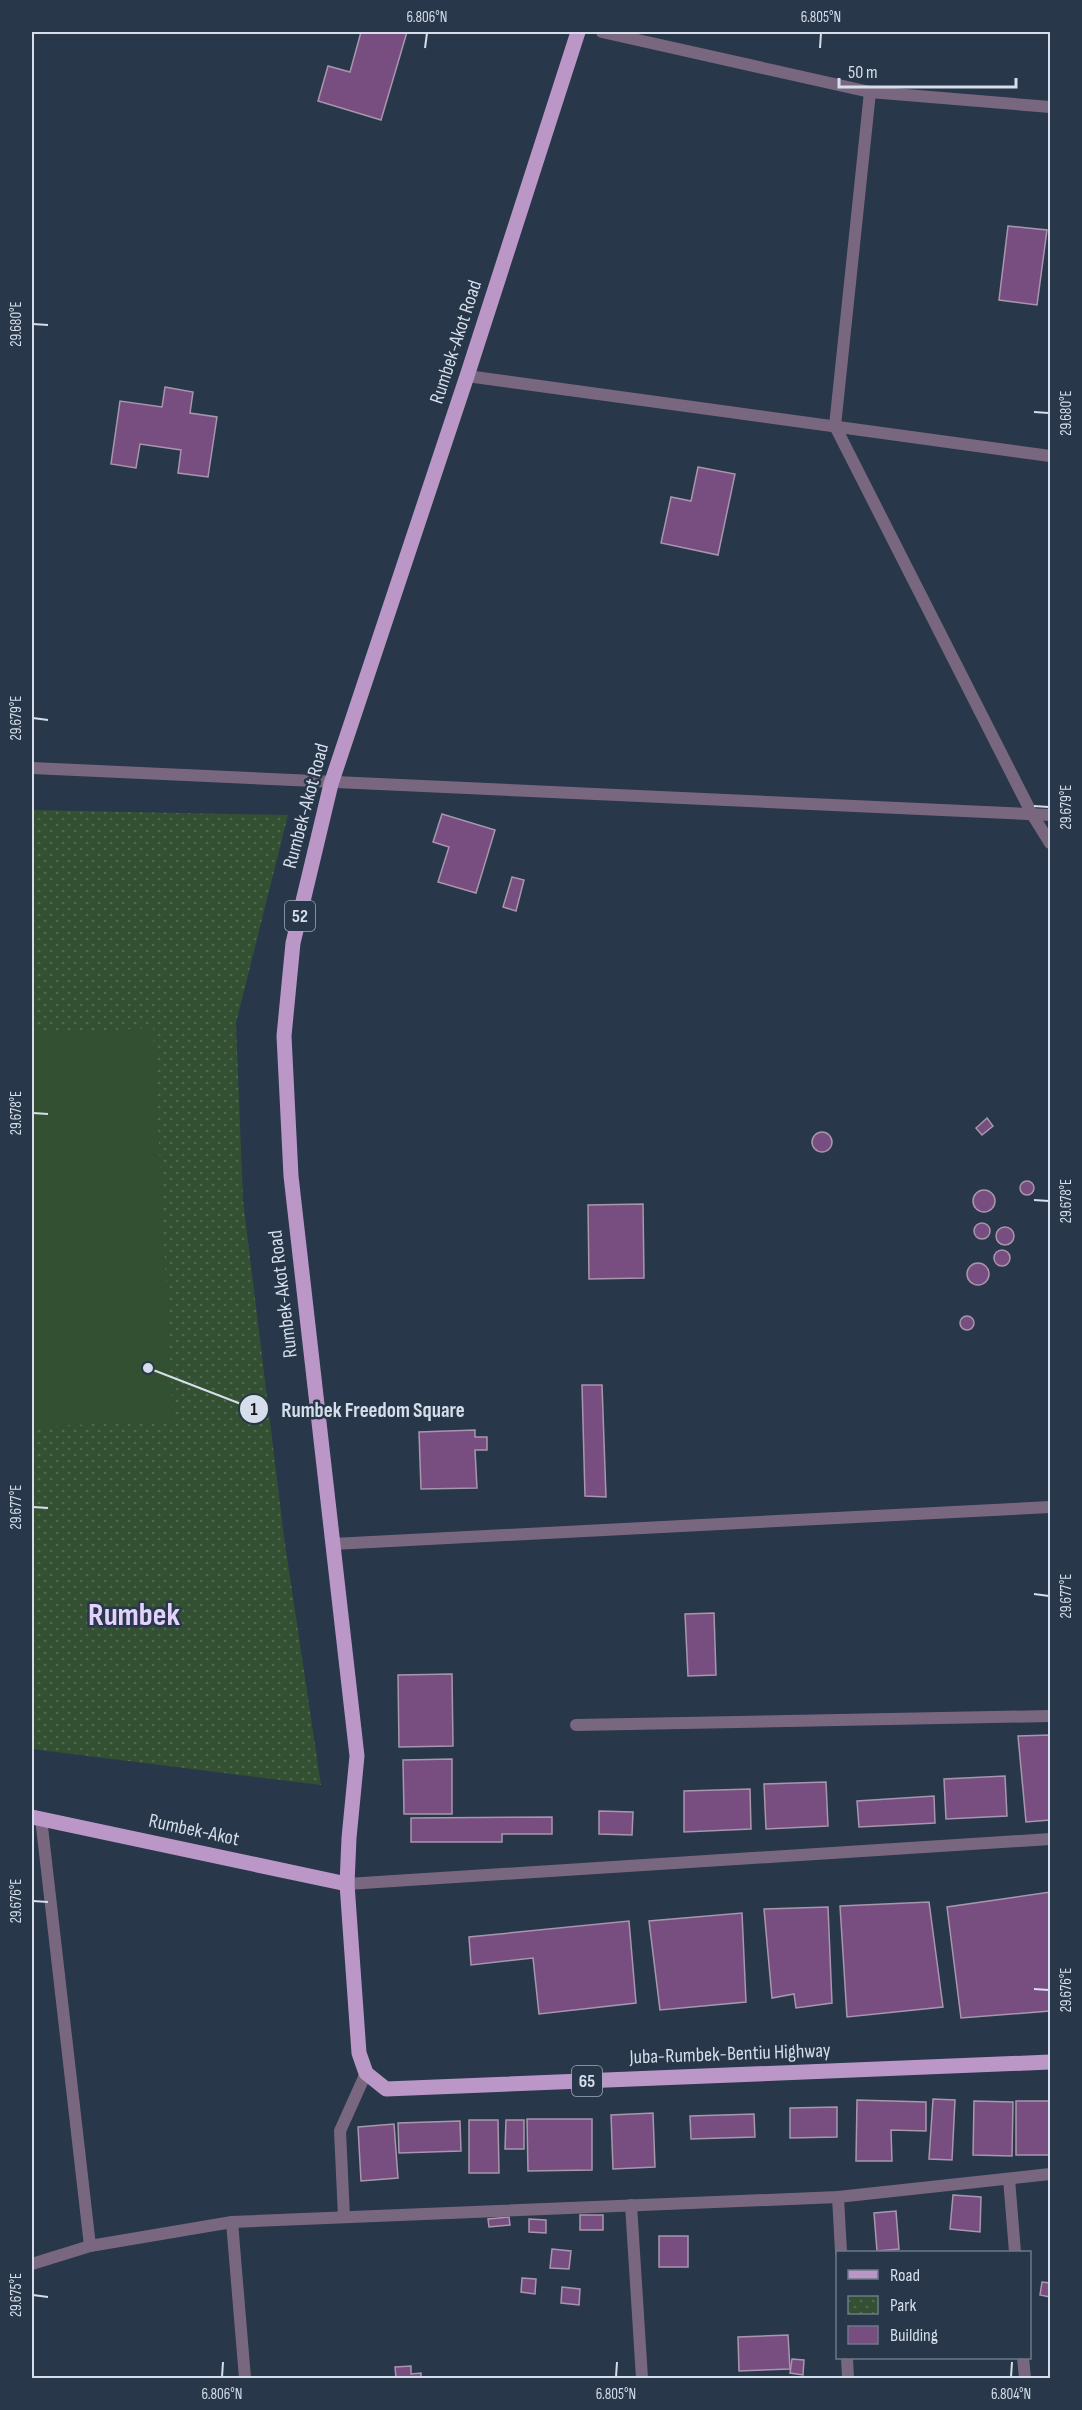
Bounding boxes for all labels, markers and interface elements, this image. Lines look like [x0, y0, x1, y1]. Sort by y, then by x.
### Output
text: 6.806°N [407, 8, 447, 27]
text: 6.805°N [801, 8, 841, 27]
scale bar [839, 51, 1016, 89]
text: 50 m [848, 62, 878, 83]
street label: Rumbek-Akot Road [425, 277, 487, 407]
text: 29.680°E [7, 301, 26, 347]
text: 29.680°E [1057, 390, 1076, 436]
text: 29.679°E [7, 696, 26, 740]
street label: Rumbek-Akot Road [278, 741, 334, 871]
text: 29.679°E [1057, 785, 1076, 829]
road number: 52 [285, 901, 315, 931]
text: 29.678°E [7, 1091, 26, 1135]
text: 29.678°E [1057, 1179, 1076, 1223]
street label: Rumbek-Akot Road [263, 1229, 303, 1359]
callout: Rumbek Freedom Square [239, 1390, 476, 1429]
text: Rumbek Freedom Square [281, 1398, 465, 1423]
text: 1 [250, 1399, 258, 1420]
text: 29.677°E [7, 1485, 26, 1529]
text: 29.677°E [1057, 1574, 1076, 1618]
district label: Rumbek [88, 1596, 180, 1635]
street label: Rumbek-Akot [147, 1809, 241, 1851]
text: 29.676°E [7, 1879, 26, 1923]
text: 29.676°E [1057, 1968, 1076, 2012]
street label: Juba-Rumbek-Bentiu Highway [628, 2038, 831, 2070]
road number: 65 [572, 2066, 602, 2096]
legend [836, 2251, 1031, 2359]
text: Road [890, 2265, 920, 2286]
text: 29.675°E [7, 2273, 26, 2317]
text: Park [890, 2295, 916, 2316]
text: Building [890, 2325, 938, 2346]
text: 6.806°N [202, 2385, 242, 2404]
text: 6.805°N [596, 2385, 636, 2404]
text: 6.804°N [991, 2385, 1031, 2404]

